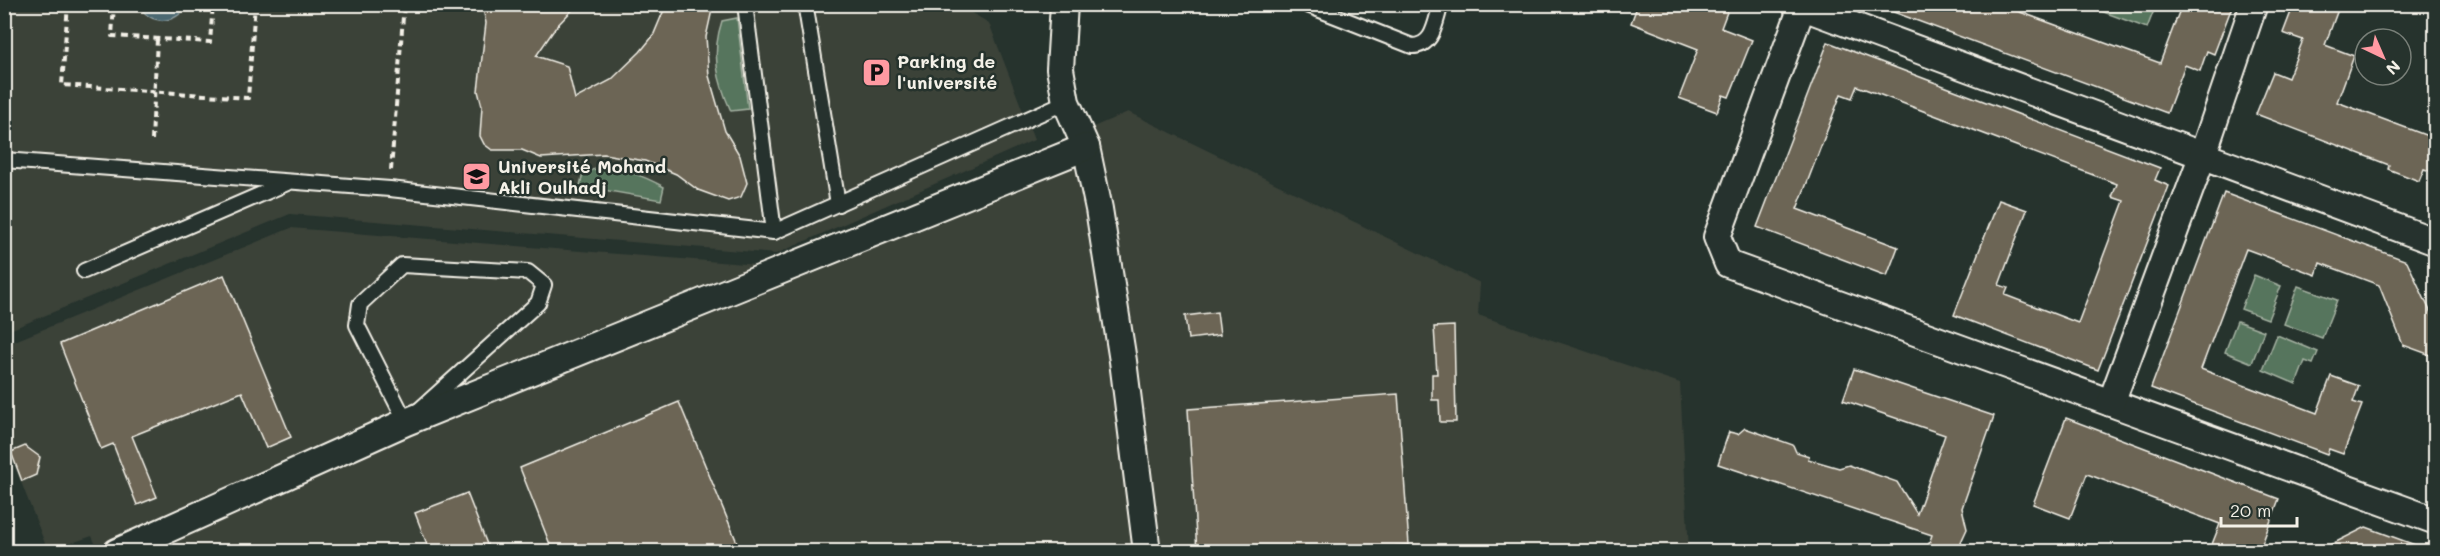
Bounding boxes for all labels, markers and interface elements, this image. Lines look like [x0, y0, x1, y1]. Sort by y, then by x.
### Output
north arrow [2353, 27, 2413, 87]
place label: Parking de l'université [897, 49, 997, 94]
parking icon: Parking de l'université [860, 56, 892, 88]
text: N [2382, 56, 2405, 80]
place label: Université Mohand Akli Oulhadj [498, 154, 666, 199]
school or university icon: Université Mohand Akli Oulhadj [461, 161, 493, 193]
scale bar [2221, 490, 2298, 528]
text: 20 m [2230, 498, 2271, 522]

